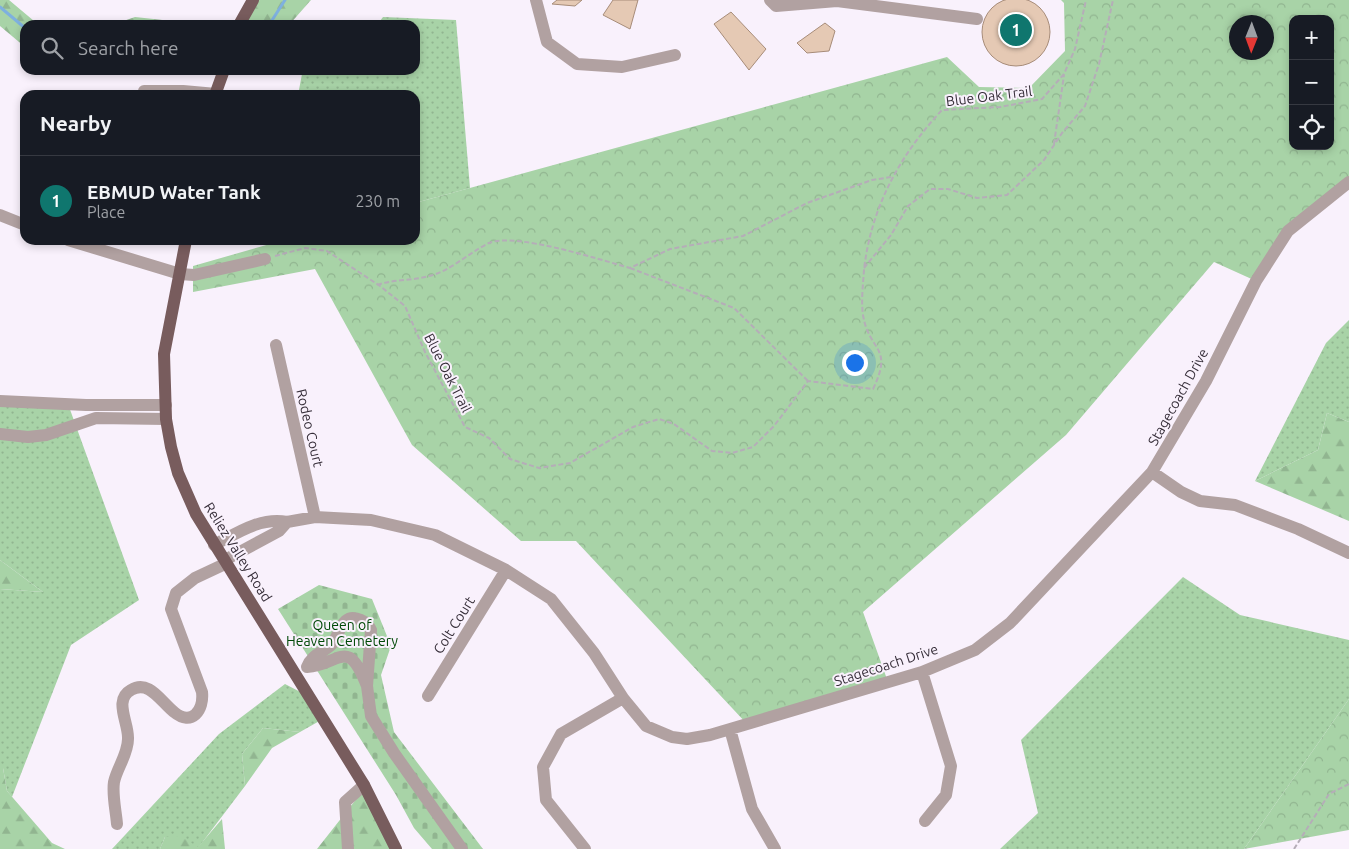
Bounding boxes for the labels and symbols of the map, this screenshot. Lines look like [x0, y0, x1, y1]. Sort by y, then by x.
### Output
pin: 1 [1000, 11, 1032, 49]
north arrow [1229, 15, 1274, 60]
street label: Blue Oak Trail [945, 83, 1033, 109]
street label: Blue Oak Trail [421, 331, 475, 416]
street label: Stagecoach Drive [1145, 346, 1211, 448]
your location [842, 350, 868, 376]
street label: Rodeo Court [293, 387, 327, 469]
street label: Reliez Valley Road [201, 499, 275, 605]
street label: Colt Court [430, 593, 478, 657]
park label: Queen of Heaven Cemetery [286, 617, 398, 649]
street label: Stagecoach Drive [832, 641, 940, 689]

